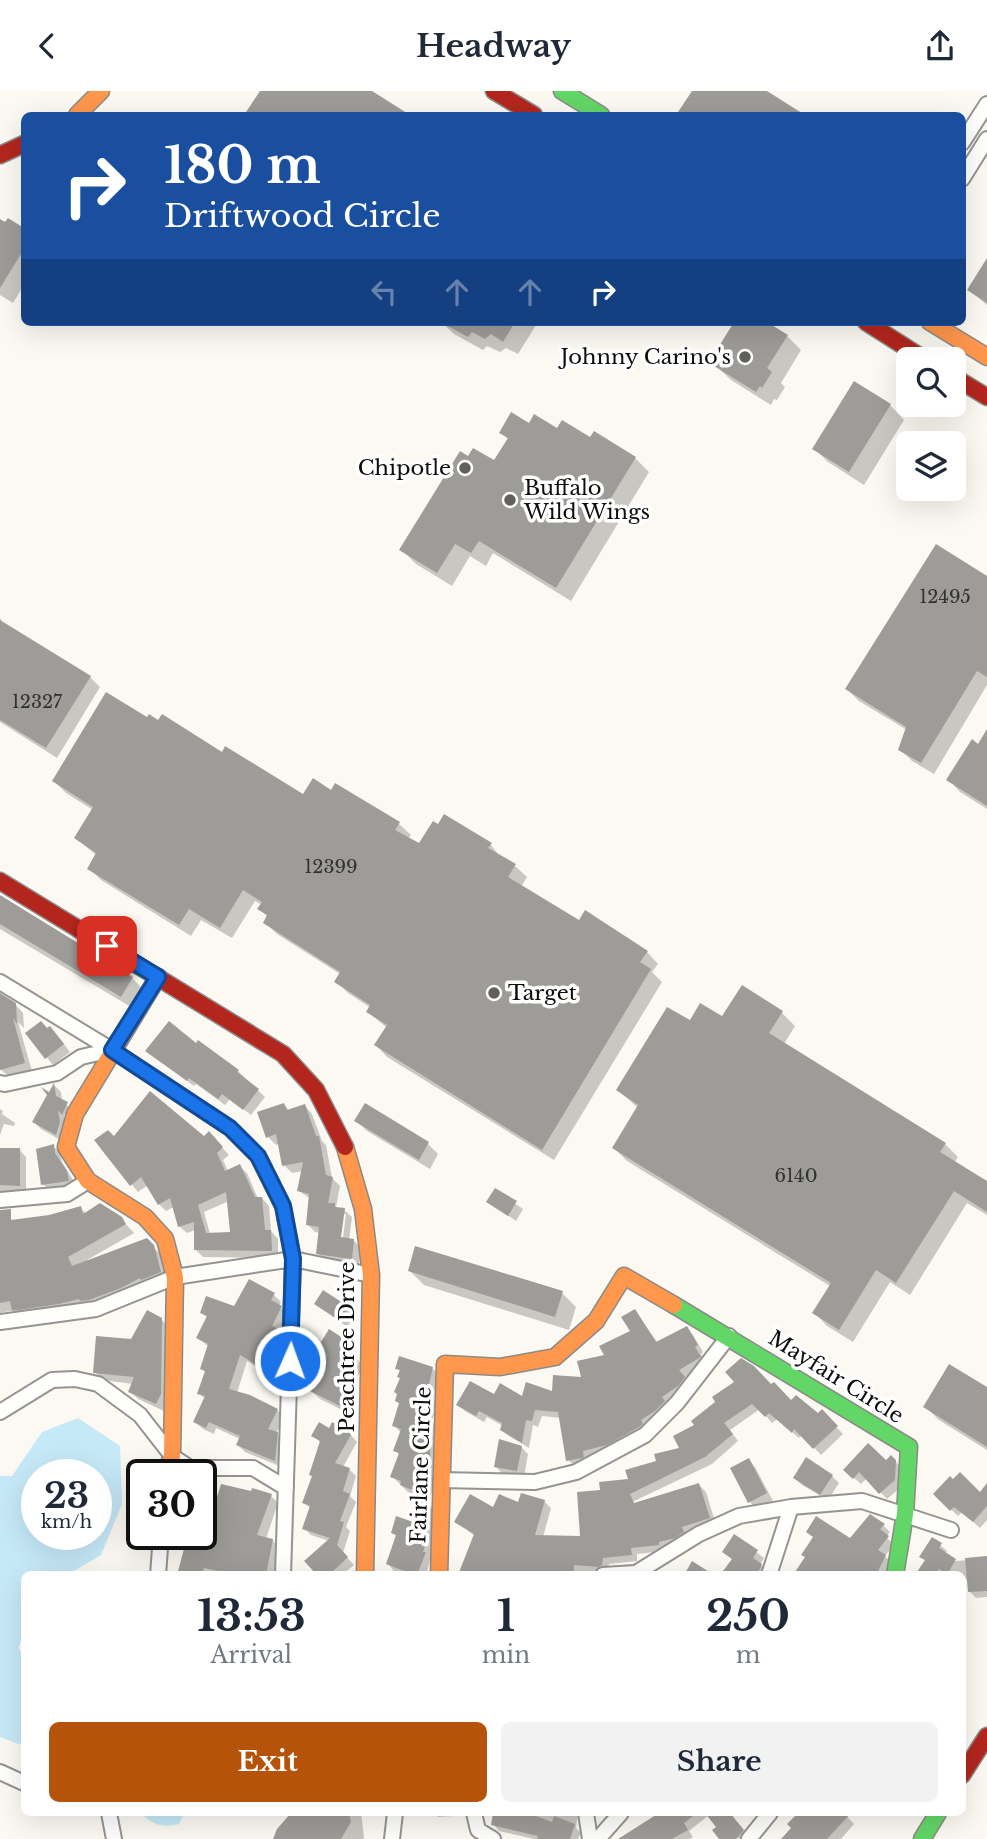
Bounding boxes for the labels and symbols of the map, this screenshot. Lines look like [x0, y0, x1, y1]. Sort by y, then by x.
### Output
place label: Johnny Carino's [558, 344, 731, 370]
marker: Johnny Carino's [737, 349, 753, 365]
place label: Chipotle [358, 455, 451, 481]
marker: Chipotle [457, 460, 473, 476]
place label: Buffalo Wild Wings [523, 475, 650, 525]
marker: Buffalo Wild Wings [502, 492, 518, 508]
house number: 12495 [919, 586, 971, 608]
house number: 12327 [12, 691, 63, 713]
house number: 12399 [304, 856, 358, 878]
pin [77, 916, 137, 976]
place label: Target [508, 980, 577, 1006]
marker: Target [486, 985, 502, 1001]
house number: 6140 [775, 1165, 817, 1187]
street label: Peachtree Drive [334, 1261, 360, 1433]
position arrow [253, 1324, 327, 1398]
street label: Mayfair Circle [764, 1325, 908, 1429]
street label: Fairlane Circle [405, 1386, 437, 1544]
speed limit sign: 30 [126, 1459, 217, 1550]

